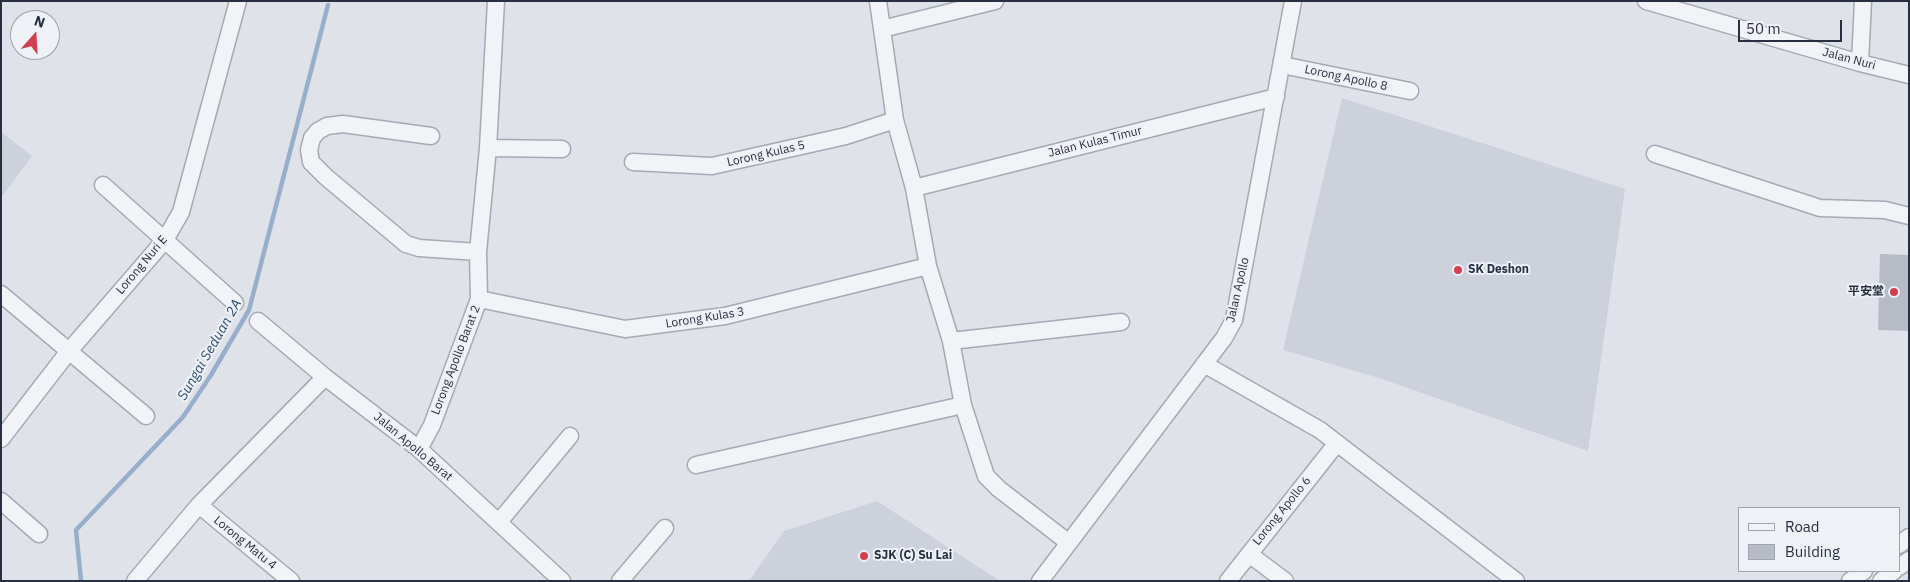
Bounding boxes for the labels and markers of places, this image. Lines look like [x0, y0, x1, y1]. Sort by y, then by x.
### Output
place label: SK Deshon [1468, 263, 1529, 277]
marker: SK Deshon [1452, 264, 1464, 276]
place label: 平安堂 [1848, 285, 1884, 299]
marker: 平安堂 [1888, 286, 1900, 298]
place label: SJK (C) Su Lai [874, 549, 952, 563]
marker: SJK (C) Su Lai [858, 550, 870, 562]

